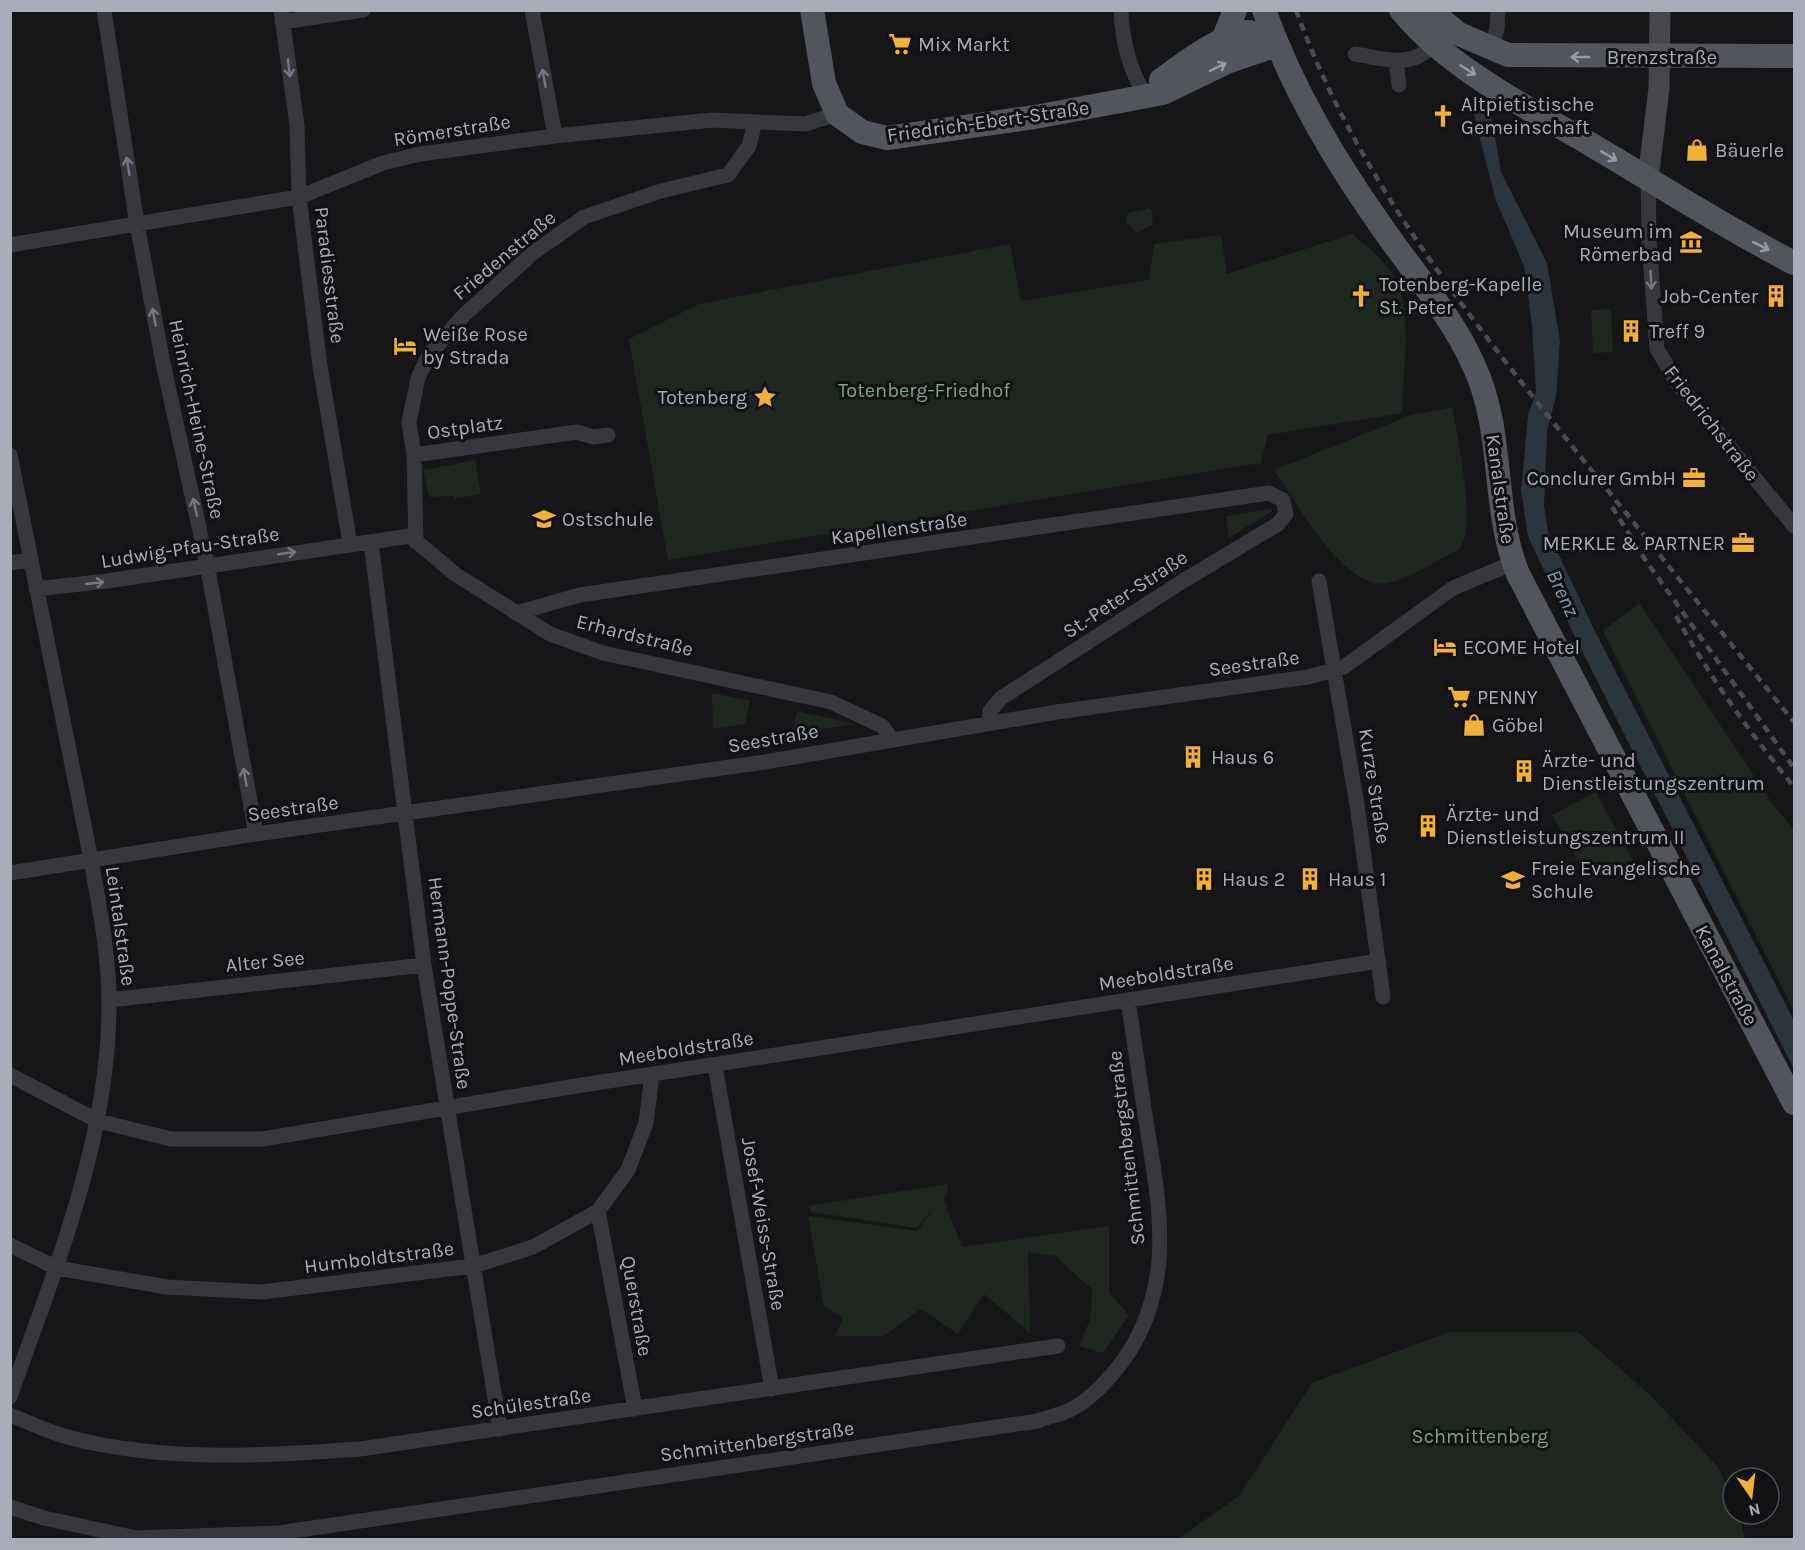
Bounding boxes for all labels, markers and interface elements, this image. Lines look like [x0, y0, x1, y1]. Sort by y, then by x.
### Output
supermarket icon: Mix Markt [887, 31, 913, 57]
place label: Mix Markt [918, 33, 1010, 56]
street label: Brenzstraße [1607, 46, 1717, 69]
one-way arrow [1571, 51, 1591, 63]
one-way arrow [283, 58, 294, 78]
one-way arrow [1208, 60, 1226, 72]
one-way arrow [1459, 64, 1476, 76]
one-way arrow [538, 69, 549, 88]
place label: Altpietistische Gemeinschaft [1461, 93, 1594, 139]
street label: Friedrich-Ebert-Straße [886, 96, 1091, 147]
church icon: Altpietistische Gemeinschaft [1430, 103, 1456, 129]
street label: Römerstraße [392, 110, 512, 151]
shop icon: Bäuerle [1684, 137, 1710, 163]
place label: Bäuerle [1715, 139, 1784, 162]
one-way arrow [1600, 150, 1617, 162]
one-way arrow [122, 157, 133, 176]
street label: Paradiesstraße [310, 205, 349, 345]
street label: Friedenstraße [448, 206, 560, 305]
place label: Museum im Römerbad [1563, 220, 1673, 266]
museum icon: Museum im Römerbad [1678, 229, 1704, 255]
one-way arrow [1752, 241, 1770, 252]
one-way arrow [1645, 269, 1656, 289]
place label: Totenberg-Kapelle St. Peter [1379, 273, 1542, 319]
church icon: Totenberg-Kapelle St. Peter [1348, 283, 1374, 309]
building icon: Job-Center [1763, 283, 1789, 309]
place label: Job-Center [1661, 285, 1759, 308]
one-way arrow [148, 307, 159, 327]
street label: Heinrich-Heine-Straße [164, 317, 229, 521]
building icon: Treff 9 [1618, 318, 1644, 344]
place label: Treff 9 [1649, 320, 1705, 343]
place label: Weiße Rose by Strada [423, 323, 528, 369]
hotel icon: Weiße Rose by Strada [392, 333, 418, 359]
street label: Friedrichstraße [1659, 361, 1764, 486]
park label: Totenberg-Friedhof [838, 379, 1010, 402]
place icon: Totenberg [752, 384, 778, 410]
place label: Totenberg [657, 386, 747, 409]
street label: Ostplatz [426, 411, 504, 444]
street label: Kanalstraße [1481, 433, 1520, 545]
office icon: Conclurer GmbH [1681, 465, 1707, 491]
place label: Conclurer GmbH [1526, 467, 1676, 490]
one-way arrow [188, 498, 200, 517]
school or university icon: Ostschule [531, 506, 557, 532]
place label: Ostschule [562, 508, 654, 531]
street label: Kapellenstraße [829, 508, 969, 549]
street label: Ludwig-Pfau-Straße [99, 522, 281, 573]
office icon: MERKLE & PARTNER [1730, 530, 1756, 556]
place label: MERKLE & PARTNER [1543, 532, 1725, 555]
street label: St.-Peter-Straße [1059, 546, 1192, 643]
one-way arrow [277, 547, 297, 558]
water label: Brenz [1542, 566, 1584, 620]
one-way arrow [84, 577, 104, 588]
street label: Erhardstraße [574, 610, 696, 661]
hotel icon: ECOME Hotel [1432, 634, 1458, 660]
place label: ECOME Hotel [1463, 636, 1580, 659]
street label: Seestraße [1207, 646, 1301, 681]
supermarket icon: PENNY [1446, 684, 1472, 710]
place label: PENNY [1477, 686, 1538, 709]
shop icon: Göbel [1461, 712, 1487, 738]
place label: Göbel [1492, 714, 1544, 737]
street label: Seestraße [726, 719, 820, 758]
street label: Kurze Straße [1354, 727, 1395, 845]
building icon: Haus 6 [1180, 744, 1206, 770]
place label: Haus 6 [1211, 746, 1274, 769]
place label: Ärzte- und Dienstleistungszentrum [1542, 749, 1765, 795]
building icon: Ärzte- und Dienstleistungszentrum [1511, 758, 1537, 784]
one-way arrow [240, 767, 251, 787]
street label: Seestraße [246, 791, 340, 826]
place label: Ärzte- und Dienstleistungszentrum II [1446, 803, 1685, 849]
building icon: Ärzte- und Dienstleistungszentrum II [1415, 813, 1441, 839]
place label: Freie Evangelische Schule [1531, 857, 1701, 903]
street label: Leintalstraße [101, 865, 140, 987]
building icon: Haus 2 [1191, 866, 1217, 892]
building icon: Haus 1 [1297, 866, 1323, 892]
school or university icon: Freie Evangelische Schule [1500, 867, 1526, 893]
place label: Haus 2 [1222, 868, 1285, 891]
place label: Haus 1 [1328, 868, 1386, 891]
street label: Hermann-Poppe-Straße [423, 875, 476, 1091]
street label: Kanalstraße [1690, 921, 1763, 1029]
street label: Alter See [224, 946, 306, 977]
street label: Meeboldstraße [1097, 951, 1235, 996]
street label: Meeboldstraße [617, 1026, 755, 1071]
street label: Schmittenbergstraße [1103, 1049, 1150, 1246]
street label: Josef-Weiss-Straße [737, 1136, 790, 1312]
street label: Humboldtstraße [303, 1237, 455, 1278]
street label: Querstraße [616, 1254, 657, 1358]
street label: Schülestraße [469, 1384, 593, 1423]
street label: Schmittenbergstraße [659, 1416, 856, 1466]
park label: Schmittenberg [1412, 1425, 1548, 1448]
north arrow [1721, 1466, 1781, 1526]
text: N [1747, 1499, 1762, 1521]

